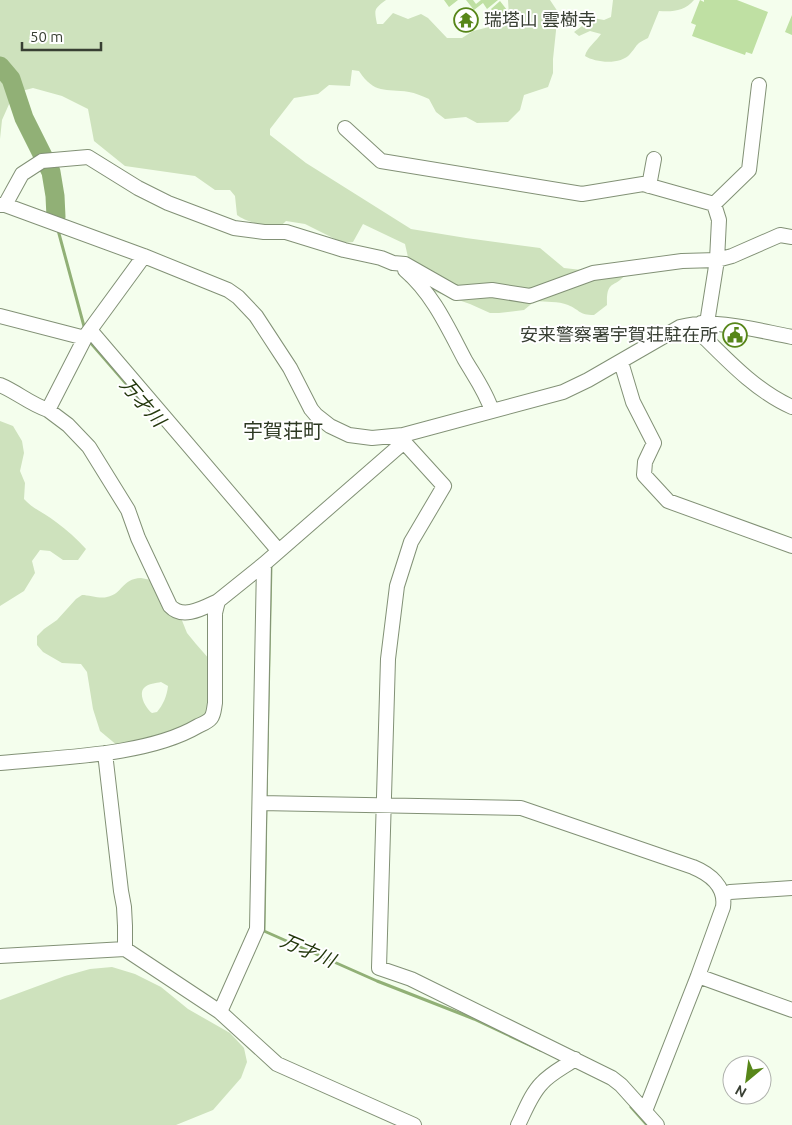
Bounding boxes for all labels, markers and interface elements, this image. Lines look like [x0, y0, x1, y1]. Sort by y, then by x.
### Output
temple icon: 瑞塔山 雲樹寺 [453, 7, 479, 33]
place label: 瑞塔山 雲樹寺 [484, 9, 596, 29]
scale bar [22, 20, 101, 52]
text: 50 m [30, 28, 63, 45]
public building icon: 安来警察署宇賀荘駐在所 [722, 322, 748, 348]
place label: 安来警察署宇賀荘駐在所 [520, 324, 718, 344]
water label: 万才川 [116, 373, 171, 432]
district label: 宇賀荘町 [243, 419, 323, 442]
water label: 万才川 [277, 929, 340, 972]
north arrow [722, 1055, 772, 1105]
text: N [732, 1082, 749, 1101]

